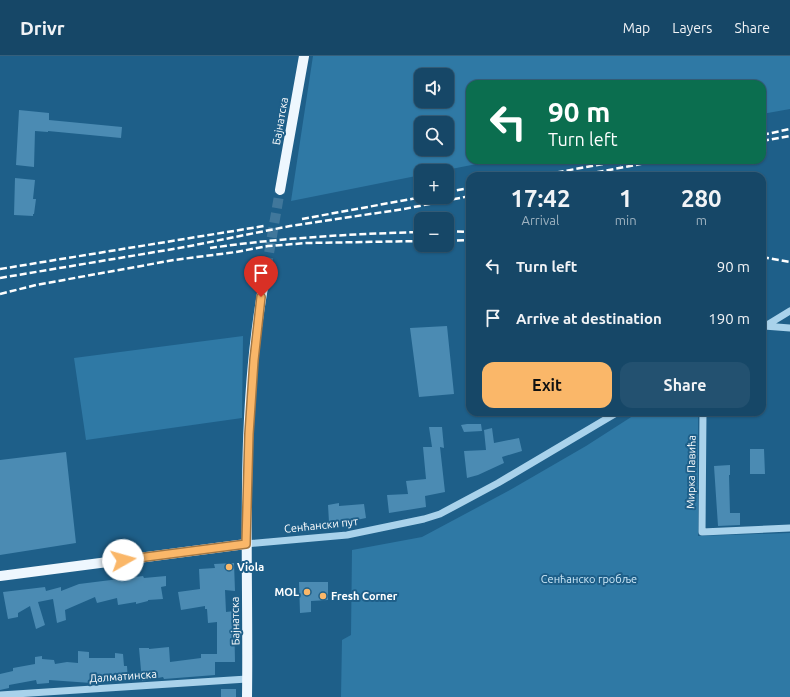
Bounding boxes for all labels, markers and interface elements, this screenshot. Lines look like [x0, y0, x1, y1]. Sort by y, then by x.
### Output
text: Drivr [20, 17, 65, 39]
text: Map [623, 20, 650, 36]
text: Layers [672, 20, 712, 36]
text: Share [734, 20, 770, 36]
map controls [414, 68, 454, 252]
button: sound [414, 68, 454, 108]
street label: Бајнатска [270, 96, 290, 146]
icon: left [482, 96, 534, 148]
text: 90 m [548, 96, 610, 127]
button: search [414, 116, 454, 156]
text: Turn left [548, 129, 618, 149]
button: + [414, 164, 454, 204]
text: 17:42 [510, 185, 570, 212]
text: 1 [619, 185, 632, 212]
text: 280 [681, 185, 722, 212]
button: − [414, 212, 454, 252]
text: Arrival [521, 213, 559, 227]
text: min [615, 213, 637, 227]
text: m [696, 213, 707, 227]
icon: left [482, 255, 504, 277]
pin [244, 256, 278, 297]
text: Turn left [516, 258, 577, 275]
text: 90 m [717, 258, 750, 275]
icon: arrive [250, 262, 272, 284]
icon: arrive [482, 307, 504, 329]
text: Arrive at destination [516, 310, 662, 327]
text: 190 m [708, 310, 750, 327]
button: Exit [482, 362, 612, 408]
button: Share [620, 362, 750, 408]
street label: Мирка Павића [684, 435, 698, 509]
street label: Сенћански пут [283, 515, 359, 535]
position arrow [102, 539, 144, 581]
place label: Viola [237, 561, 264, 573]
marker: Viola [224, 562, 234, 572]
park label: Сенћанско гробље [541, 573, 637, 585]
place label: MOL [275, 586, 299, 598]
marker: MOL [302, 587, 312, 597]
place label: Fresh Corner [331, 590, 398, 602]
marker: Fresh Corner [318, 591, 328, 601]
street label: Бајнатска [229, 597, 241, 645]
street label: Далматинска [89, 668, 157, 684]

